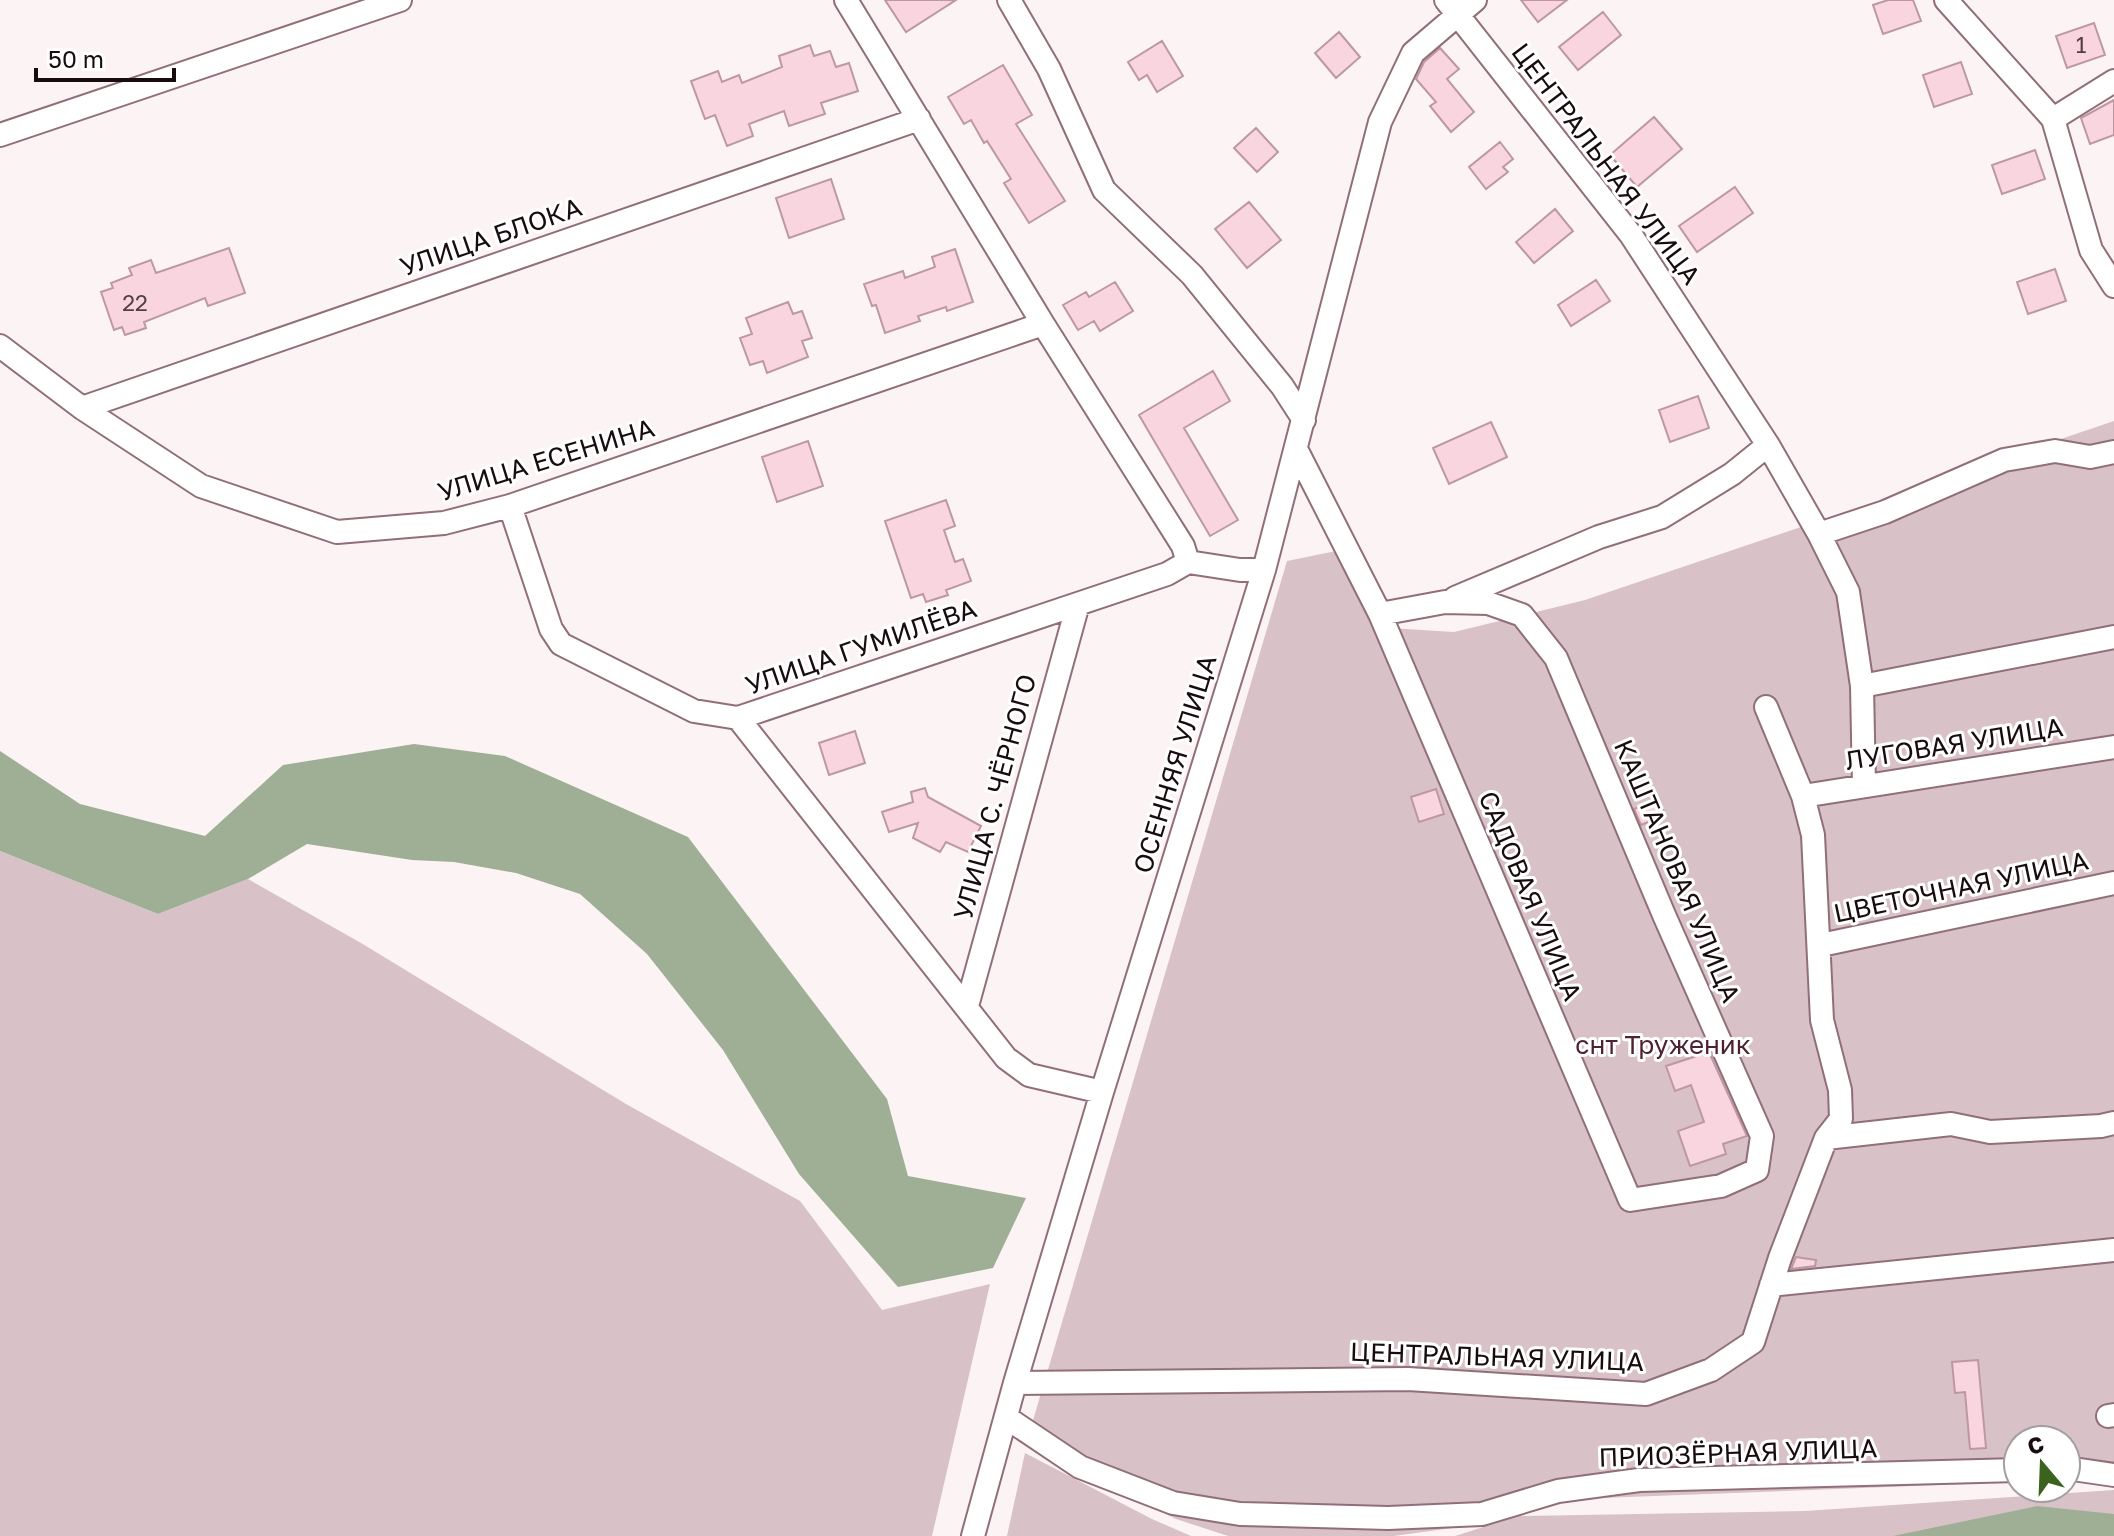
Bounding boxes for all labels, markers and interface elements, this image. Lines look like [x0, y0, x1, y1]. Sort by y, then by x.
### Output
house number: 1 [2076, 31, 2087, 58]
scale bar [36, 32, 174, 82]
street label: ЦЕНТРАЛЬНАЯ УЛИЦА [1506, 37, 1707, 290]
text: 50 m [48, 44, 104, 73]
street label: УЛИЦА БЛОКА [396, 191, 586, 282]
house number: 22 [122, 289, 148, 316]
street label: УЛИЦА ЕСЕНИНА [434, 412, 658, 507]
street label: УЛИЦА ГУМИЛЁВА [741, 592, 980, 701]
street label: ОСЕННЯЯ УЛИЦА [1127, 651, 1222, 877]
street label: УЛИЦА С. ЧЁРНОГО [947, 671, 1042, 923]
street label: ЛУГОВАЯ УЛИЦА [1843, 711, 2065, 776]
street label: КАШТАНОВАЯ УЛИЦА [1608, 735, 1747, 1007]
street label: САДОВАЯ УЛИЦА [1472, 787, 1589, 1005]
street label: ЦВЕТОЧНАЯ УЛИЦА [1831, 844, 2091, 929]
park label: снт Труженик [1575, 1029, 1751, 1060]
street label: ЦЕНТРАЛЬНАЯ УЛИЦА [1350, 1336, 1644, 1377]
north arrow [2002, 1424, 2082, 1504]
text: С [2024, 1429, 2047, 1460]
street label: ПРИОЗЁРНАЯ УЛИЦА [1598, 1432, 1878, 1473]

